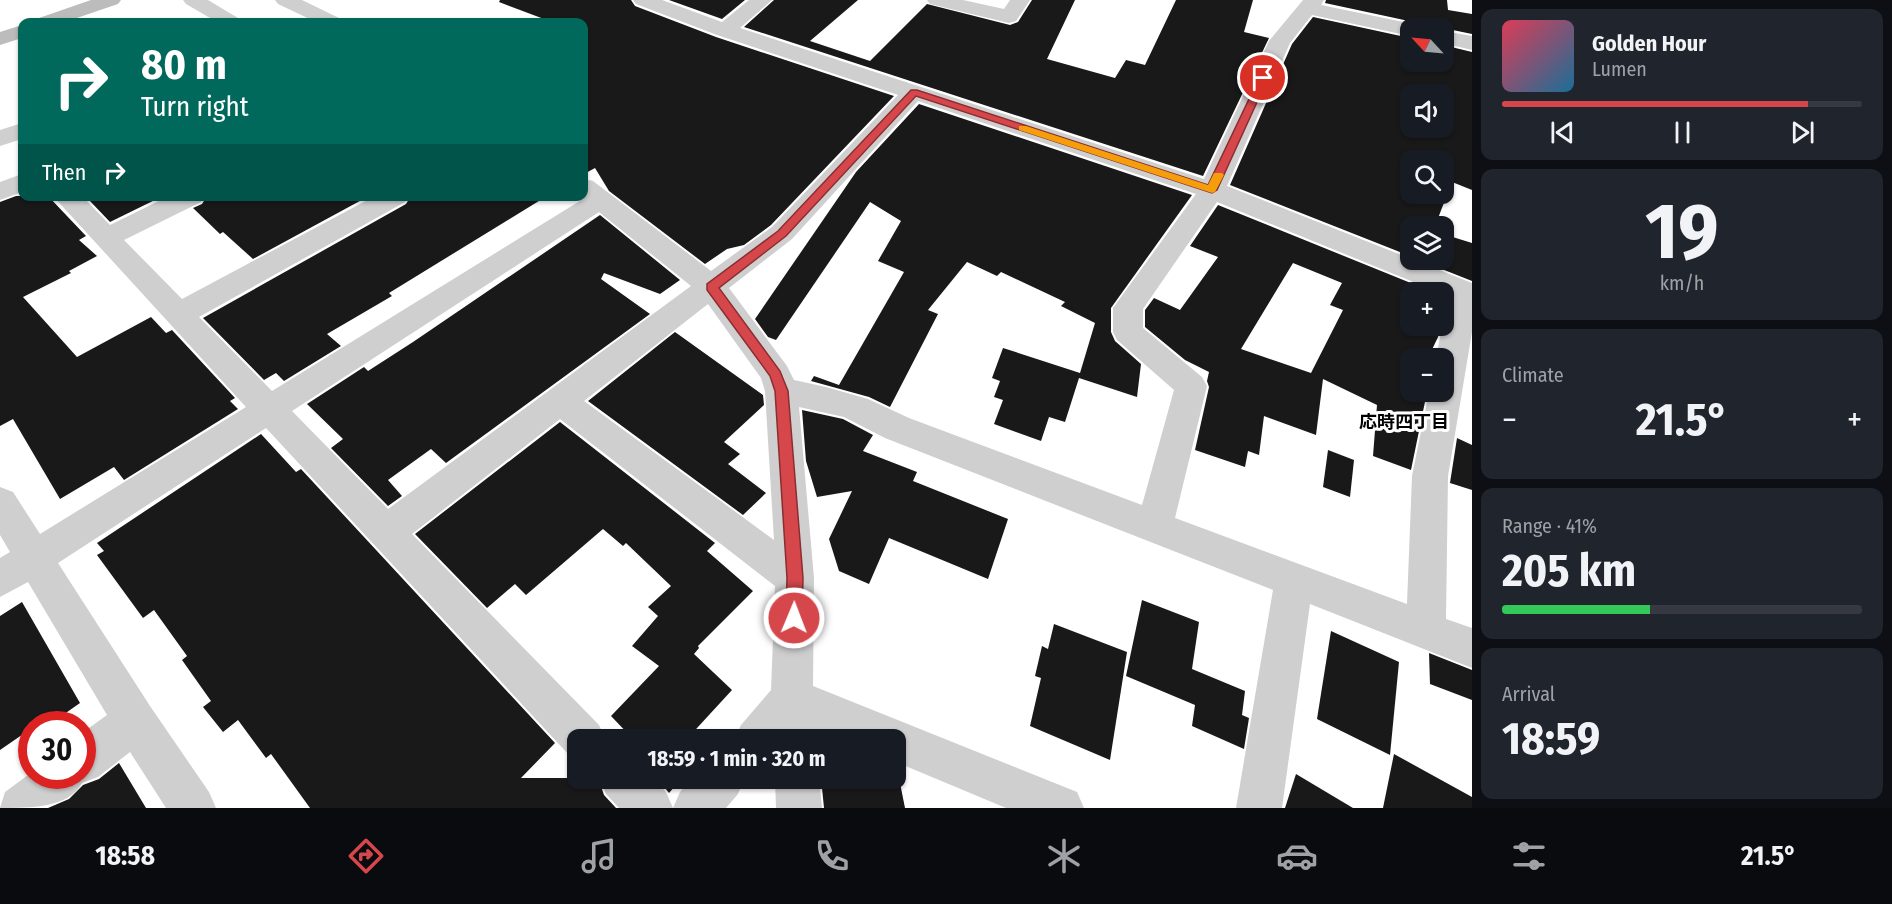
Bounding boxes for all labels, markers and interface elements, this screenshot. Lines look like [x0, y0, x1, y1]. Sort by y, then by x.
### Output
north arrow [1400, 18, 1454, 72]
map controls [1400, 18, 1454, 402]
text: Golden Hour [1592, 30, 1706, 57]
text: 80 m [141, 40, 227, 90]
icon: right [42, 42, 120, 120]
pin [1237, 52, 1288, 103]
text: Lumen [1592, 57, 1647, 81]
icon: arrive [1246, 61, 1279, 94]
button: sound [1400, 84, 1454, 138]
text: Turn right [141, 91, 249, 123]
icon: previous [1546, 116, 1579, 149]
icon: pause [1666, 116, 1699, 149]
icon: next [1786, 116, 1819, 149]
button: search [1400, 150, 1454, 204]
icon: right [98, 156, 131, 189]
text: Then [42, 159, 86, 186]
text: 19 [1645, 185, 1719, 279]
button: layers [1400, 216, 1454, 270]
text: km/h [1660, 271, 1704, 295]
button: + [1400, 282, 1454, 336]
button: − [1400, 348, 1454, 402]
text: Climate [1502, 363, 1564, 387]
text: 21.5° [1636, 393, 1728, 447]
text: − [1502, 400, 1517, 440]
text: + [1847, 400, 1862, 440]
district label: 応時四丁目 [1359, 411, 1449, 433]
text: Range · 41% [1502, 514, 1597, 538]
text: 205 km [1502, 544, 1636, 598]
position arrow [762, 586, 826, 650]
text: Arrival [1502, 682, 1555, 706]
speed limit sign: 30 [18, 711, 96, 789]
text: 18:59 [1502, 712, 1600, 766]
text: 18:59 · 1 min · 320 m [647, 745, 826, 772]
icon: directions [345, 835, 387, 877]
icon: music [578, 835, 620, 877]
icon: phone [811, 835, 853, 877]
icon: climate [1043, 835, 1085, 877]
icon: car [1276, 835, 1318, 877]
icon: filters [1508, 835, 1550, 877]
text: 18:58 [95, 840, 155, 872]
text: 21.5° [1741, 840, 1797, 872]

